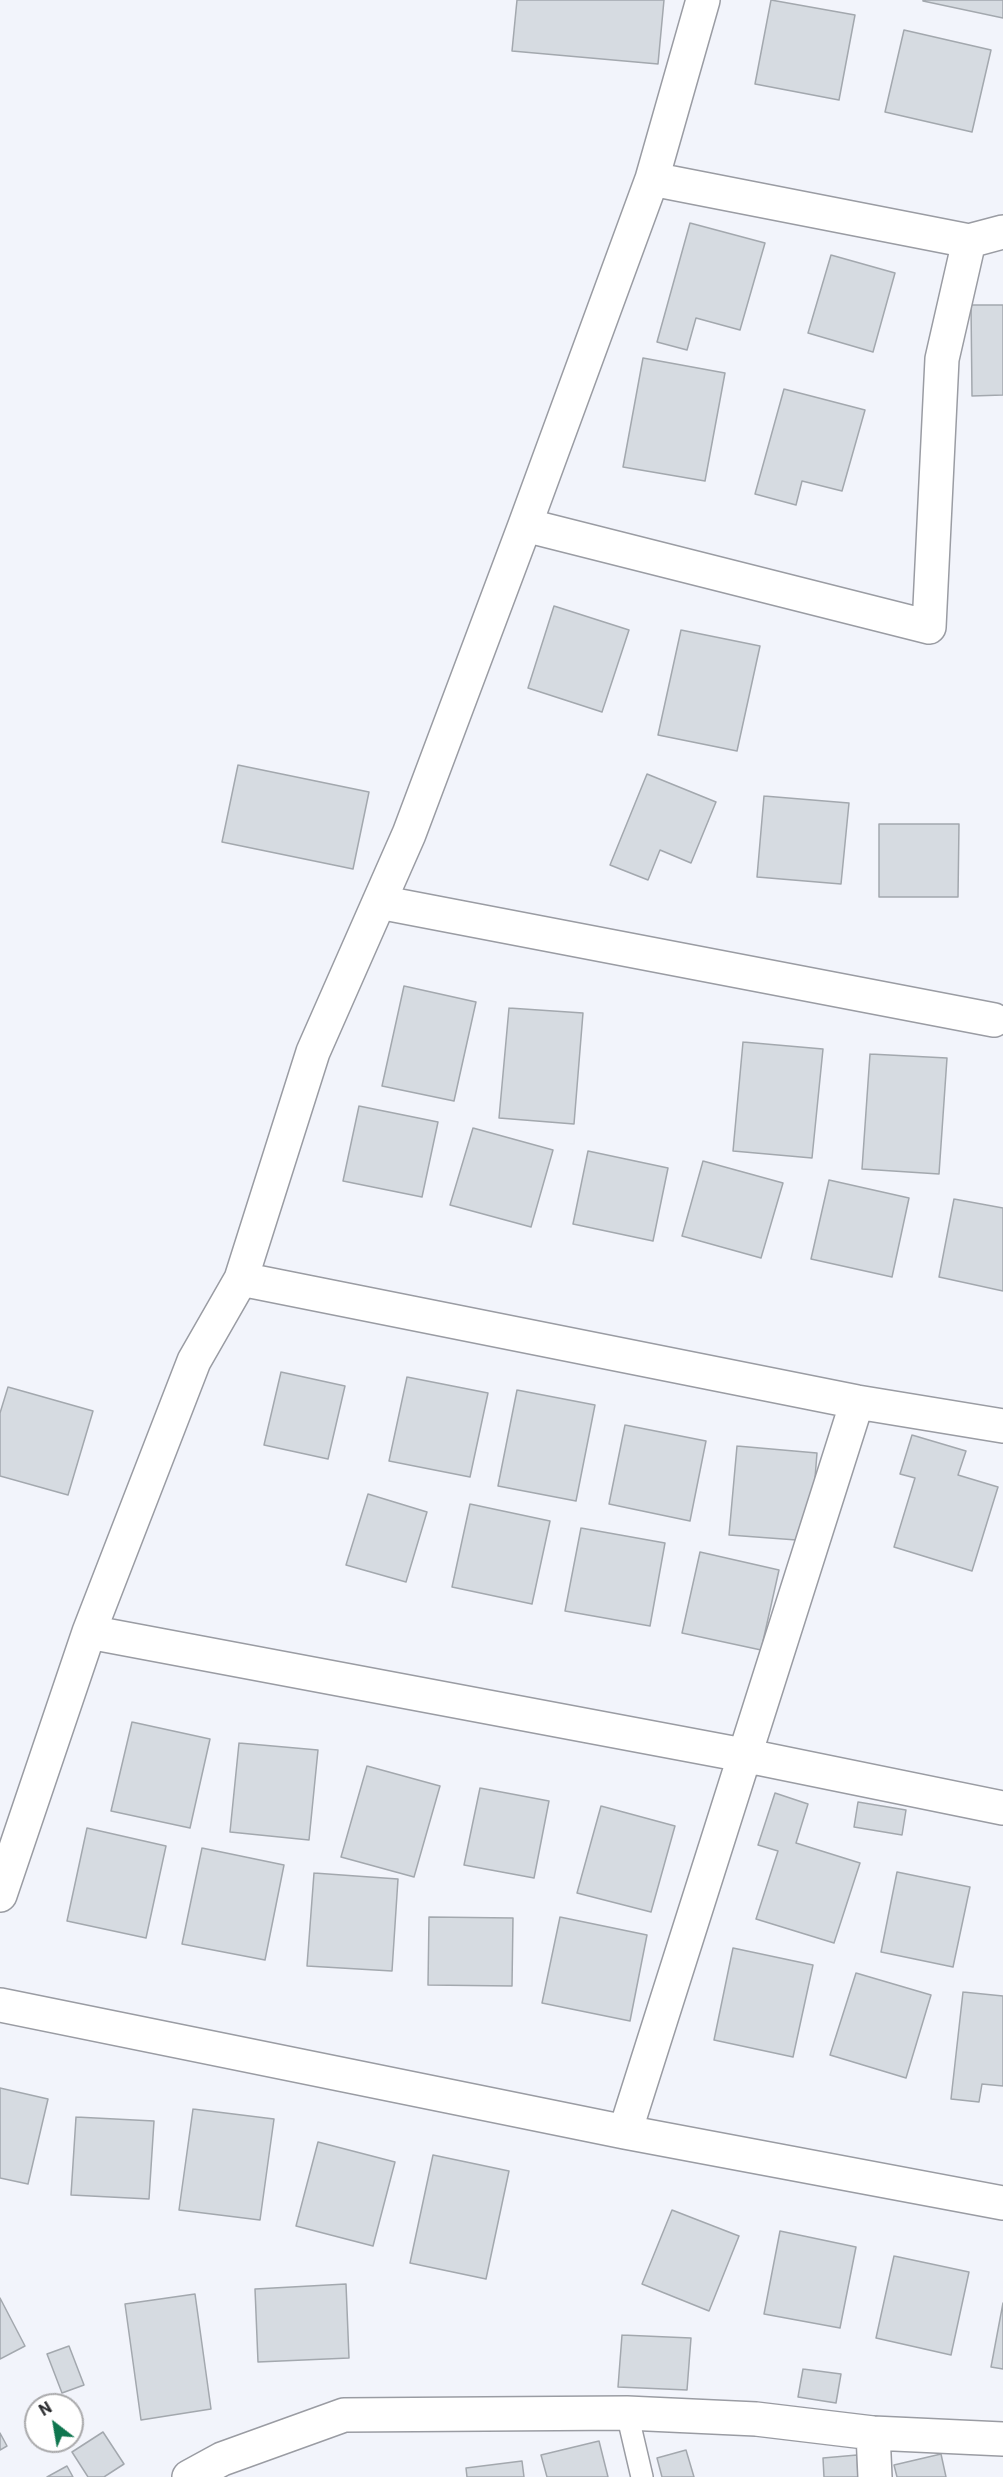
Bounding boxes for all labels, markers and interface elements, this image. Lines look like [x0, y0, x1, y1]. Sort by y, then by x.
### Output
north arrow [24, 2393, 84, 2453]
text: N [36, 2398, 55, 2420]

